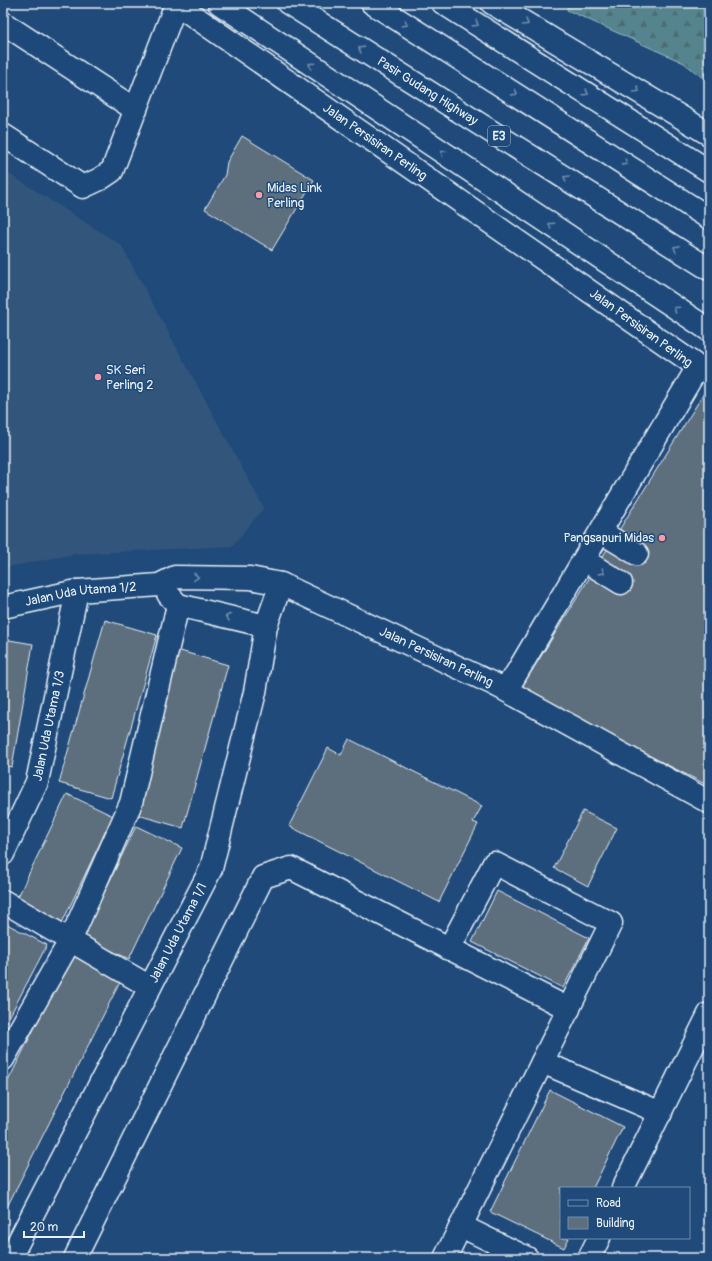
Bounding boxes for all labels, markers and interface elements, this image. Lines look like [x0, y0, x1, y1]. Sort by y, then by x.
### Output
one-way arrow [522, 18, 529, 26]
one-way arrow [401, 19, 408, 27]
one-way arrow [472, 19, 479, 27]
one-way arrow [358, 47, 365, 54]
street label: Pasir Gudang Highway [374, 53, 481, 129]
one-way arrow [308, 62, 315, 70]
one-way arrow [633, 85, 640, 93]
one-way arrow [511, 88, 518, 96]
one-way arrow [582, 88, 589, 96]
street label: Jalan Persisiran Perling [320, 100, 431, 184]
road number: E3 [488, 126, 510, 146]
one-way arrow [440, 151, 447, 158]
one-way arrow [621, 158, 628, 166]
one-way arrow [563, 176, 570, 183]
place label: Midas Link Perling [267, 180, 323, 211]
marker: Midas Link Perling [254, 190, 264, 200]
one-way arrow [548, 222, 555, 230]
one-way arrow [673, 245, 680, 252]
street label: Jalan Persisiran Perling [586, 285, 696, 371]
one-way arrow [673, 306, 680, 313]
place label: SK Seri Perling 2 [106, 362, 154, 393]
marker: SK Seri Perling 2 [93, 372, 103, 382]
place label: Pangsapuri Midas [564, 530, 654, 546]
marker: Pangsapuri Midas [657, 533, 667, 543]
one-way arrow [598, 567, 605, 575]
one-way arrow [193, 573, 199, 581]
street label: Jalan Uda Utama 1/2 [24, 579, 137, 610]
one-way arrow [225, 613, 231, 621]
street label: Jalan Persisiran Perling [377, 623, 496, 691]
street label: Jalan Uda Utama 1/3 [29, 669, 68, 783]
street label: Jalan Uda Utama 1/1 [146, 880, 210, 986]
legend [560, 1187, 690, 1239]
text: Road [596, 1196, 621, 1211]
scale bar [24, 1213, 84, 1239]
text: Building [596, 1216, 635, 1231]
text: 20 m [30, 1220, 59, 1235]

